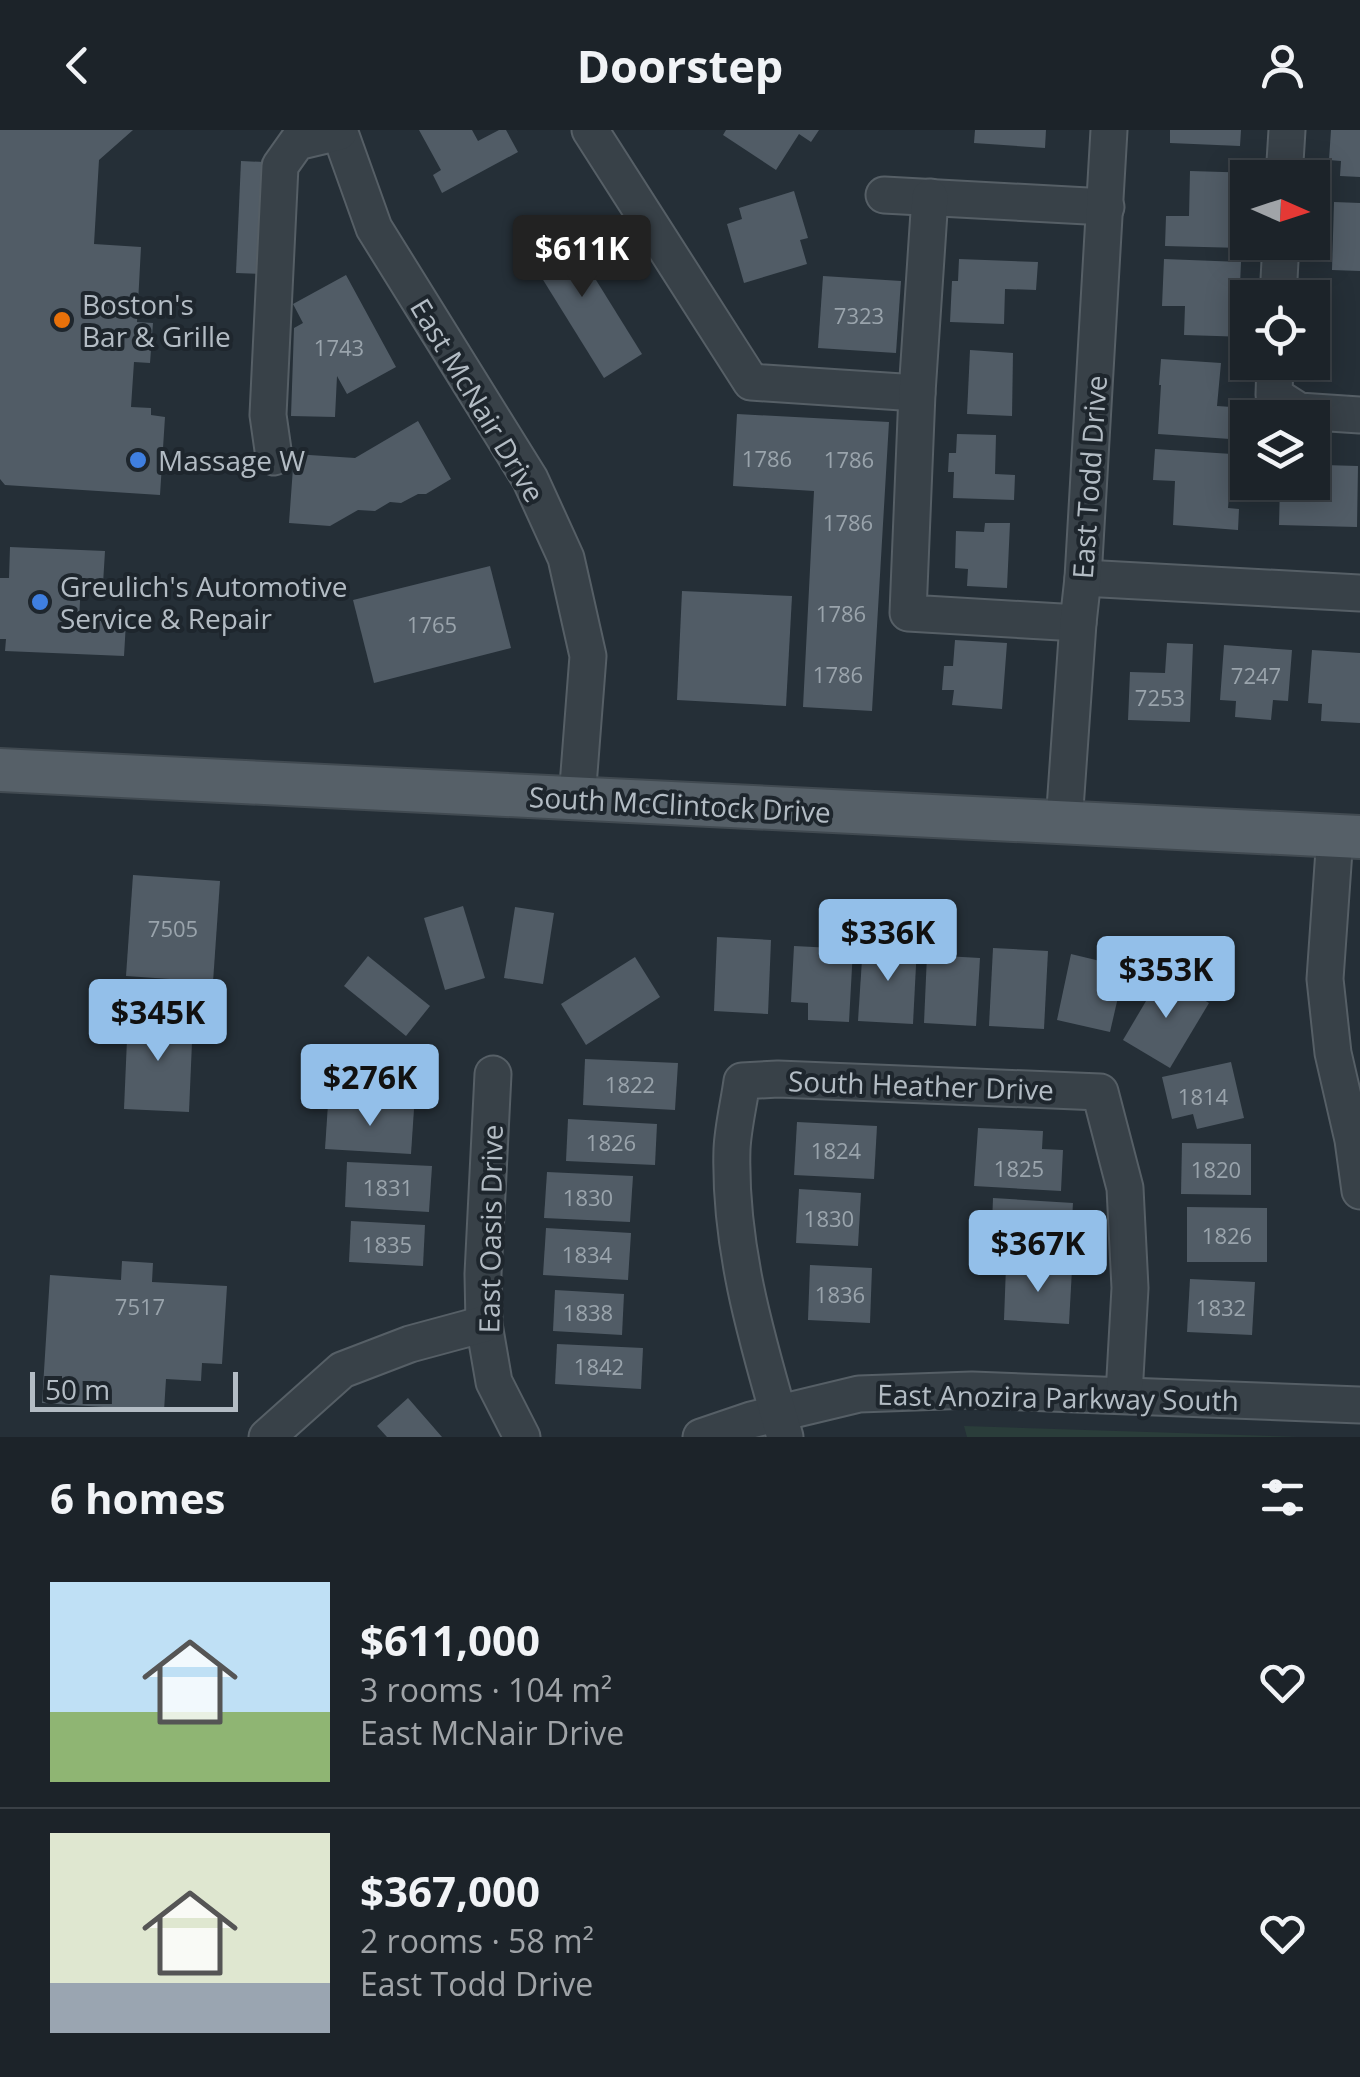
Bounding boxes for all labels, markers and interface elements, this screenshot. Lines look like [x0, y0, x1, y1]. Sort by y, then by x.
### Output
text: Doorstep [577, 35, 783, 96]
icon: back [50, 38, 105, 93]
icon: person [1255, 38, 1310, 93]
north arrow [1230, 160, 1330, 260]
map controls [1230, 160, 1330, 500]
pin: $611K [512, 215, 652, 300]
text: $611K [535, 226, 629, 269]
button: locate [1230, 280, 1330, 380]
place label: Boston's Bar & Grille [82, 285, 231, 355]
street label: East McNair Drive [402, 291, 554, 509]
house number: 7323 [834, 300, 884, 330]
marker: Boston's Bar & Grille [51, 309, 73, 331]
house number: 1743 [314, 332, 364, 362]
street label: East Todd Drive [1063, 374, 1115, 580]
button: layers [1230, 400, 1330, 500]
place label: Massage W [158, 441, 305, 479]
house number: 1786 [742, 443, 792, 473]
house number: 1786 [824, 444, 874, 474]
marker: Massage W [127, 449, 149, 471]
house number: 1786 [823, 507, 873, 537]
place label: Greulich's Automotive Service & Repair [60, 567, 347, 637]
marker: Greulich's Automotive Service & Repair [29, 591, 51, 613]
house number: 1786 [816, 598, 866, 628]
house number: 1765 [407, 609, 457, 639]
house number: 1786 [813, 659, 863, 689]
house number: 7247 [1231, 660, 1281, 690]
house number: 7253 [1135, 682, 1185, 712]
street label: South McClintock Drive [528, 777, 832, 831]
pin: $336K [818, 899, 958, 984]
text: $336K [841, 910, 935, 953]
house number: 7505 [148, 913, 198, 943]
pin: $353K [1096, 936, 1236, 1021]
text: $353K [1119, 947, 1213, 990]
pin: $345K [88, 979, 228, 1064]
text: $345K [111, 990, 205, 1033]
pin: $276K [300, 1044, 440, 1129]
text: $276K [323, 1055, 417, 1098]
street label: South Heather Drive [787, 1061, 1055, 1109]
house number: 1822 [605, 1069, 655, 1099]
house number: 1814 [1178, 1081, 1229, 1111]
street label: East Oasis Drive [469, 1124, 511, 1334]
house number: 1826 [586, 1127, 636, 1157]
house number: 1824 [811, 1135, 862, 1165]
house number: 1825 [994, 1153, 1044, 1183]
house number: 1820 [1191, 1154, 1241, 1184]
house number: 1831 [363, 1172, 413, 1202]
house number: 1830 [563, 1182, 613, 1212]
house number: 1830 [804, 1203, 854, 1233]
pin: $367K [968, 1210, 1108, 1295]
house number: 1826 [1202, 1220, 1252, 1250]
text: $367K [991, 1221, 1085, 1264]
house number: 1835 [362, 1229, 412, 1259]
house number: 1834 [562, 1239, 613, 1269]
house number: 1836 [815, 1279, 865, 1309]
house number: 7517 [115, 1291, 165, 1321]
house number: 1832 [1196, 1292, 1246, 1322]
house number: 1838 [563, 1297, 613, 1327]
house number: 1842 [574, 1351, 624, 1381]
scale bar [30, 1367, 238, 1412]
text: 50 m [45, 1370, 110, 1408]
street label: East Anozira Parkway South [877, 1375, 1239, 1419]
text: 6 homes [50, 1469, 225, 1526]
icon: filters [1255, 1470, 1310, 1525]
text: $611,000 [360, 1611, 540, 1668]
icon: home [130, 1622, 250, 1742]
icon: heart [1255, 1655, 1310, 1710]
text: 3 rooms · 104 m² [360, 1668, 612, 1711]
text: East McNair Drive [360, 1711, 624, 1754]
text: $367,000 [360, 1862, 540, 1919]
icon: home [130, 1873, 250, 1993]
icon: heart [1255, 1906, 1310, 1961]
text: 2 rooms · 58 m² [360, 1919, 594, 1962]
text: East Todd Drive [360, 1962, 593, 2005]

